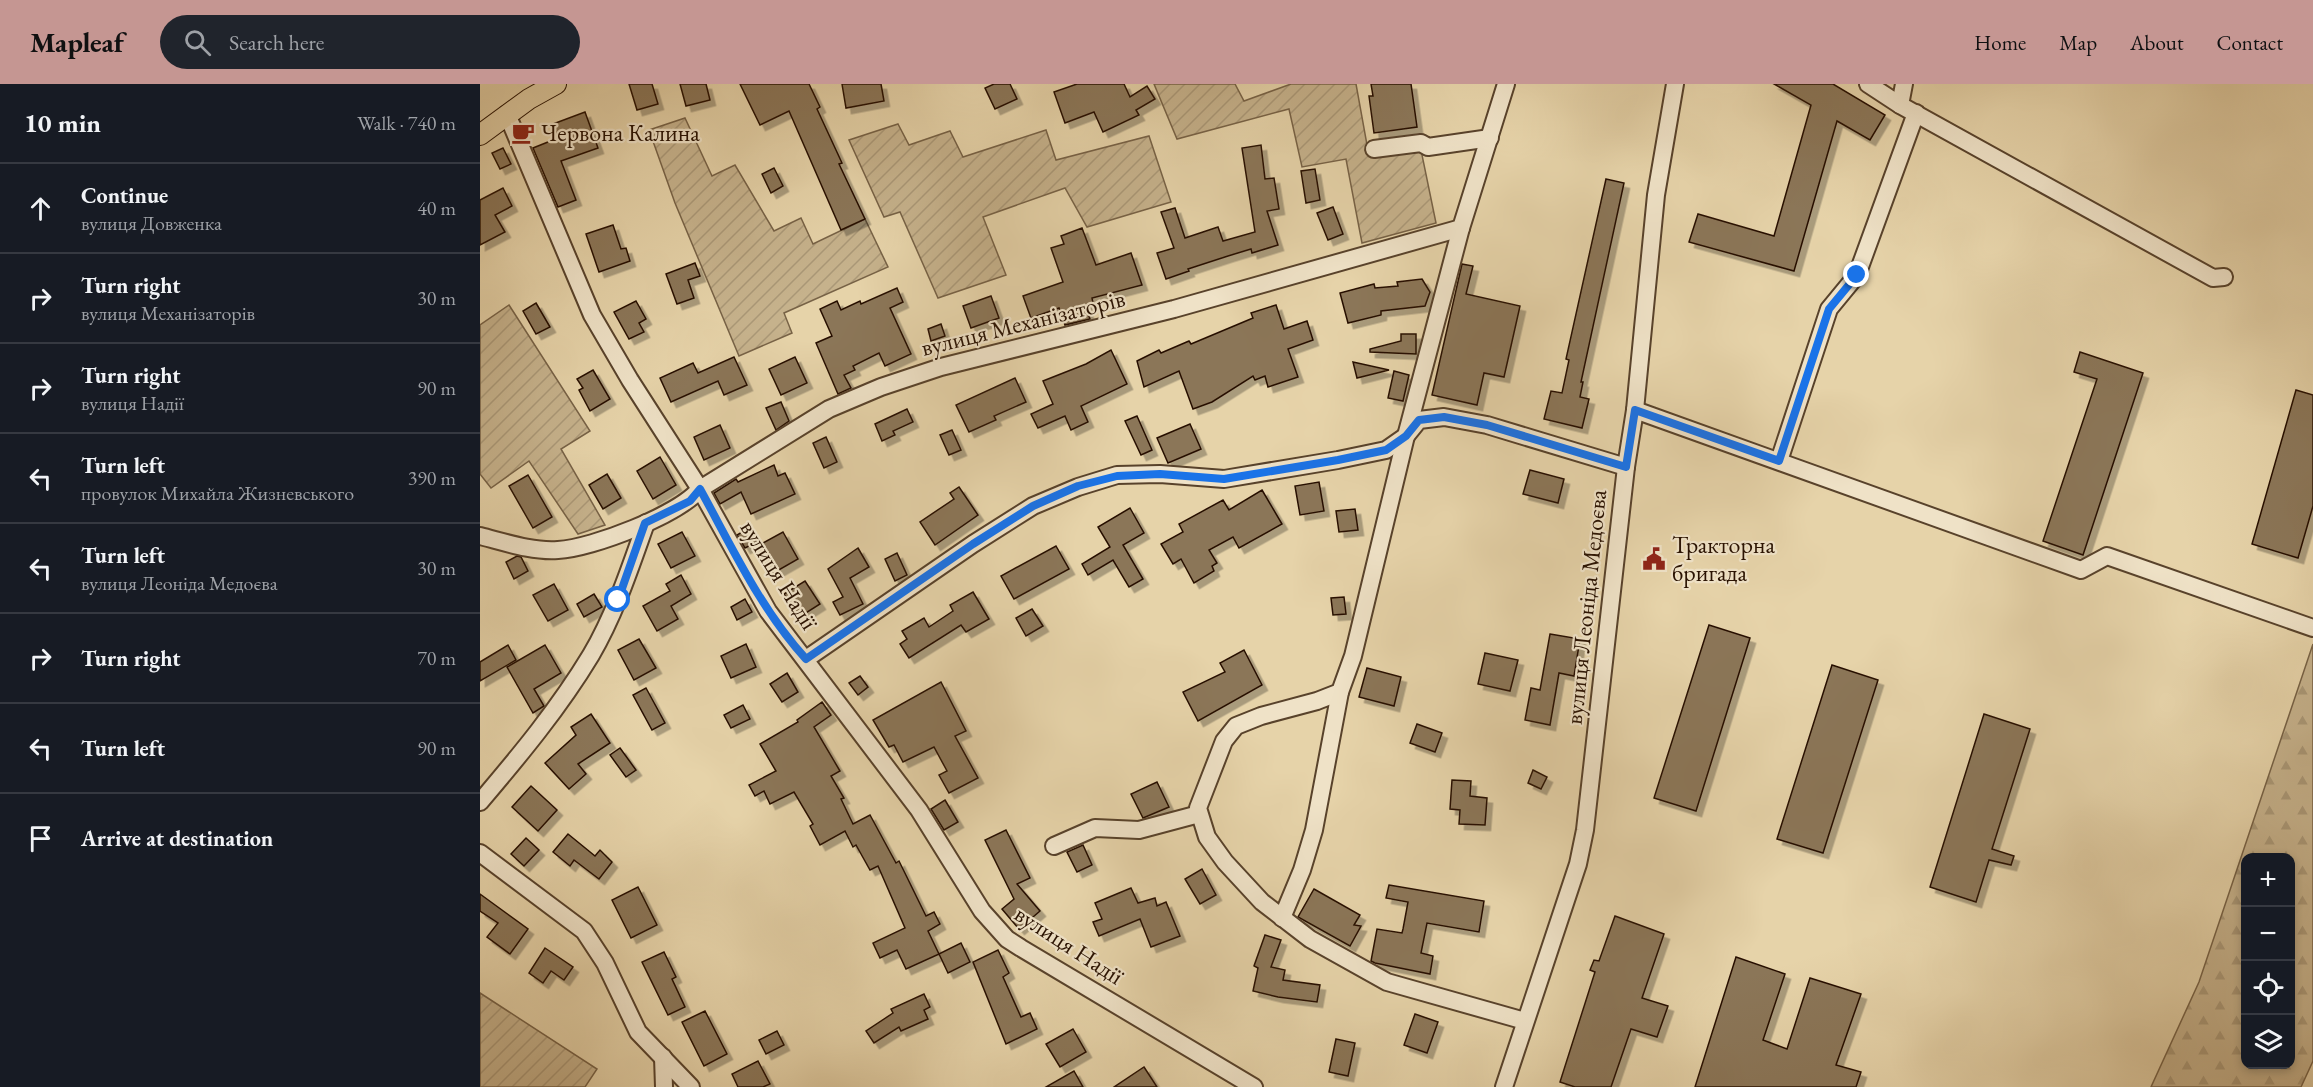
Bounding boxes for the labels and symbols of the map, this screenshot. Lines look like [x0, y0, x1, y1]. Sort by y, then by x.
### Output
place label: Червона Калина [541, 117, 700, 148]
cafe icon: Червона Калина [510, 120, 536, 146]
route end [1843, 261, 1869, 287]
street label: вулиця Механізаторів [918, 282, 1128, 363]
street label: вулиця Леоніда Медоєва [1558, 487, 1613, 726]
street label: вулиця Надії [734, 514, 826, 636]
place label: Тракторна бригада [1672, 529, 1775, 588]
public building icon: Тракторна бригада [1641, 546, 1667, 572]
route start [604, 586, 630, 612]
street label: вулиця Надії [1009, 898, 1130, 992]

